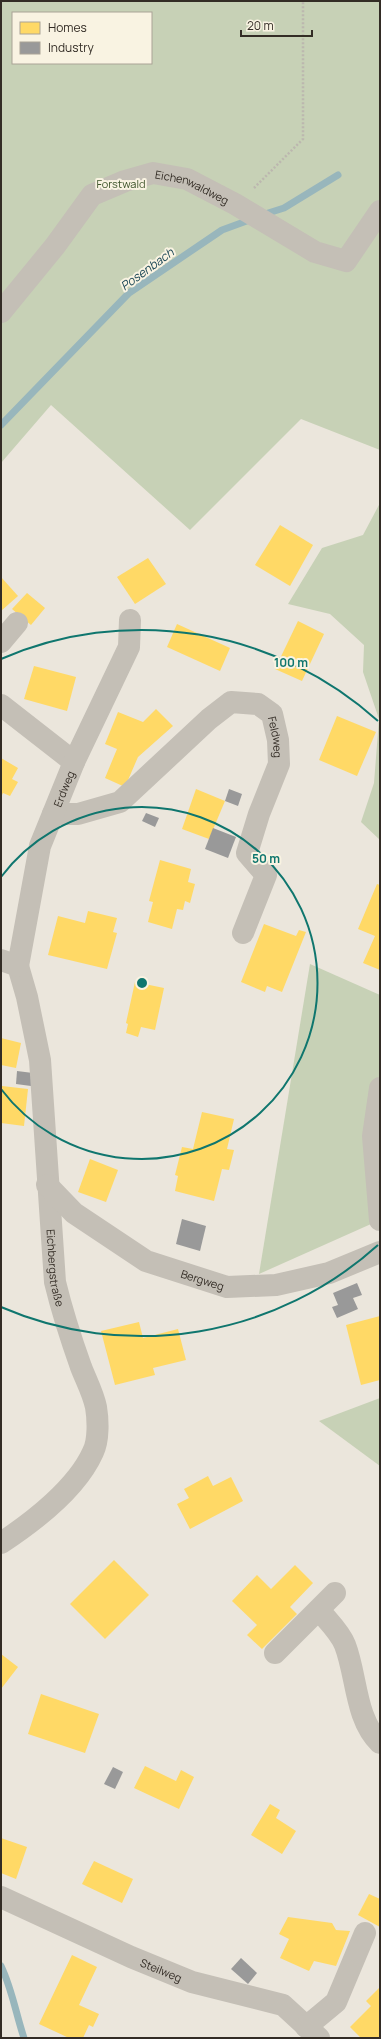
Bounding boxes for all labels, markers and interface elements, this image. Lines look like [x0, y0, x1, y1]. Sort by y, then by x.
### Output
legend [12, 12, 152, 64]
scale bar [241, 12, 312, 38]
text: 20 m [247, 17, 274, 34]
text: Homes [48, 19, 87, 36]
text: Industry [48, 39, 94, 56]
street label: Eichenwaldweg [154, 166, 232, 207]
park label: Forstwald [96, 176, 146, 191]
water label: Posenbach [117, 243, 178, 294]
text: 100 m [274, 654, 308, 671]
street label: Feldweg [265, 715, 286, 758]
street label: Erdweg [49, 768, 77, 809]
text: 50 m [252, 850, 280, 867]
centre of rings [135, 976, 149, 990]
street label: Eichbergstraße [44, 1229, 69, 1309]
street label: Bergweg [179, 1265, 226, 1293]
street label: Steilweg [138, 1954, 184, 1985]

